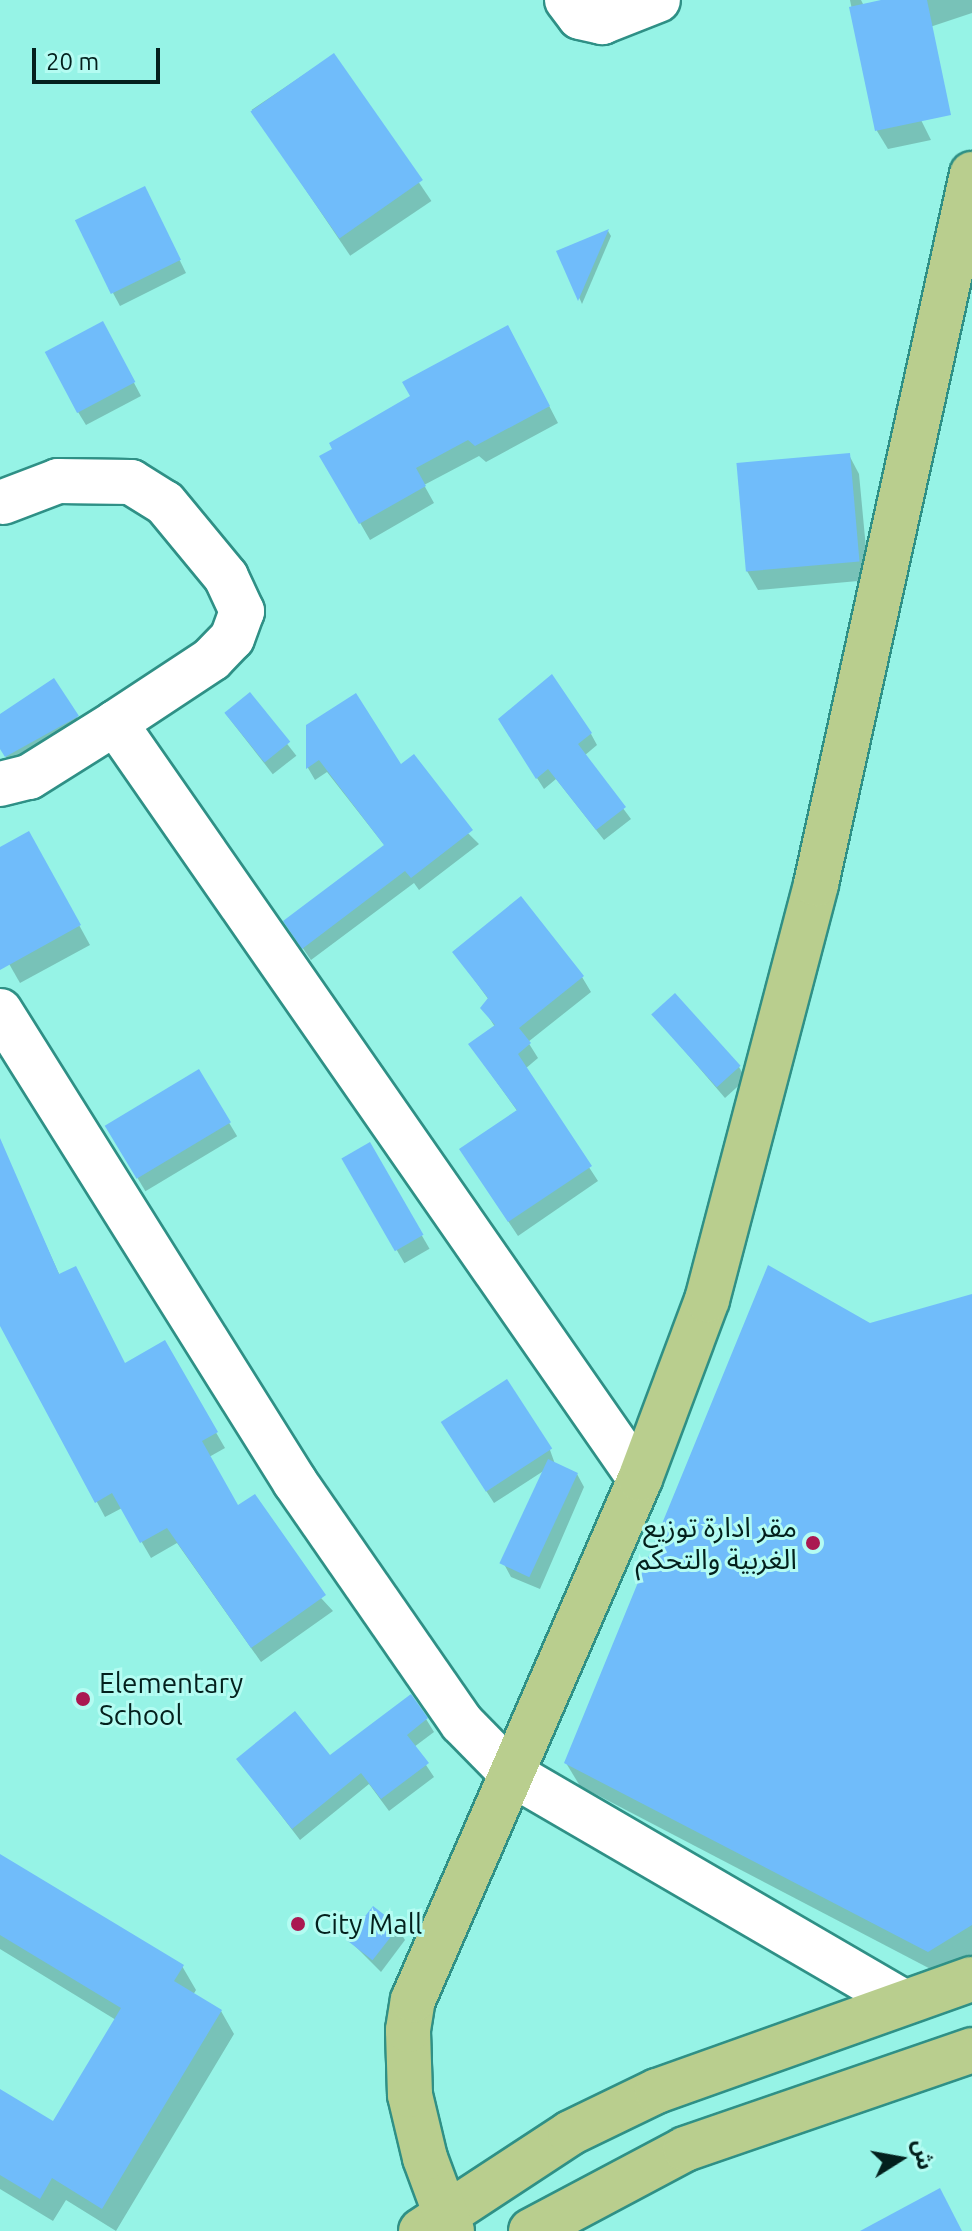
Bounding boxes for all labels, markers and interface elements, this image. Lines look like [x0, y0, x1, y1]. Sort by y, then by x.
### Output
scale bar [36, 32, 164, 82]
text: 20 m [46, 48, 99, 75]
place label: مقر ادارة توزيع الغربية والتحكم [636, 1510, 797, 1576]
marker: مقر ادارة توزيع الغربية والتحكم [804, 1534, 822, 1552]
place label: Elementary School [99, 1666, 243, 1732]
marker: Elementary School [74, 1690, 92, 1708]
place label: City Mall [314, 1907, 422, 1941]
marker: City Mall [289, 1915, 307, 1933]
north arrow [860, 2119, 940, 2199]
text: ش [909, 2137, 939, 2171]

